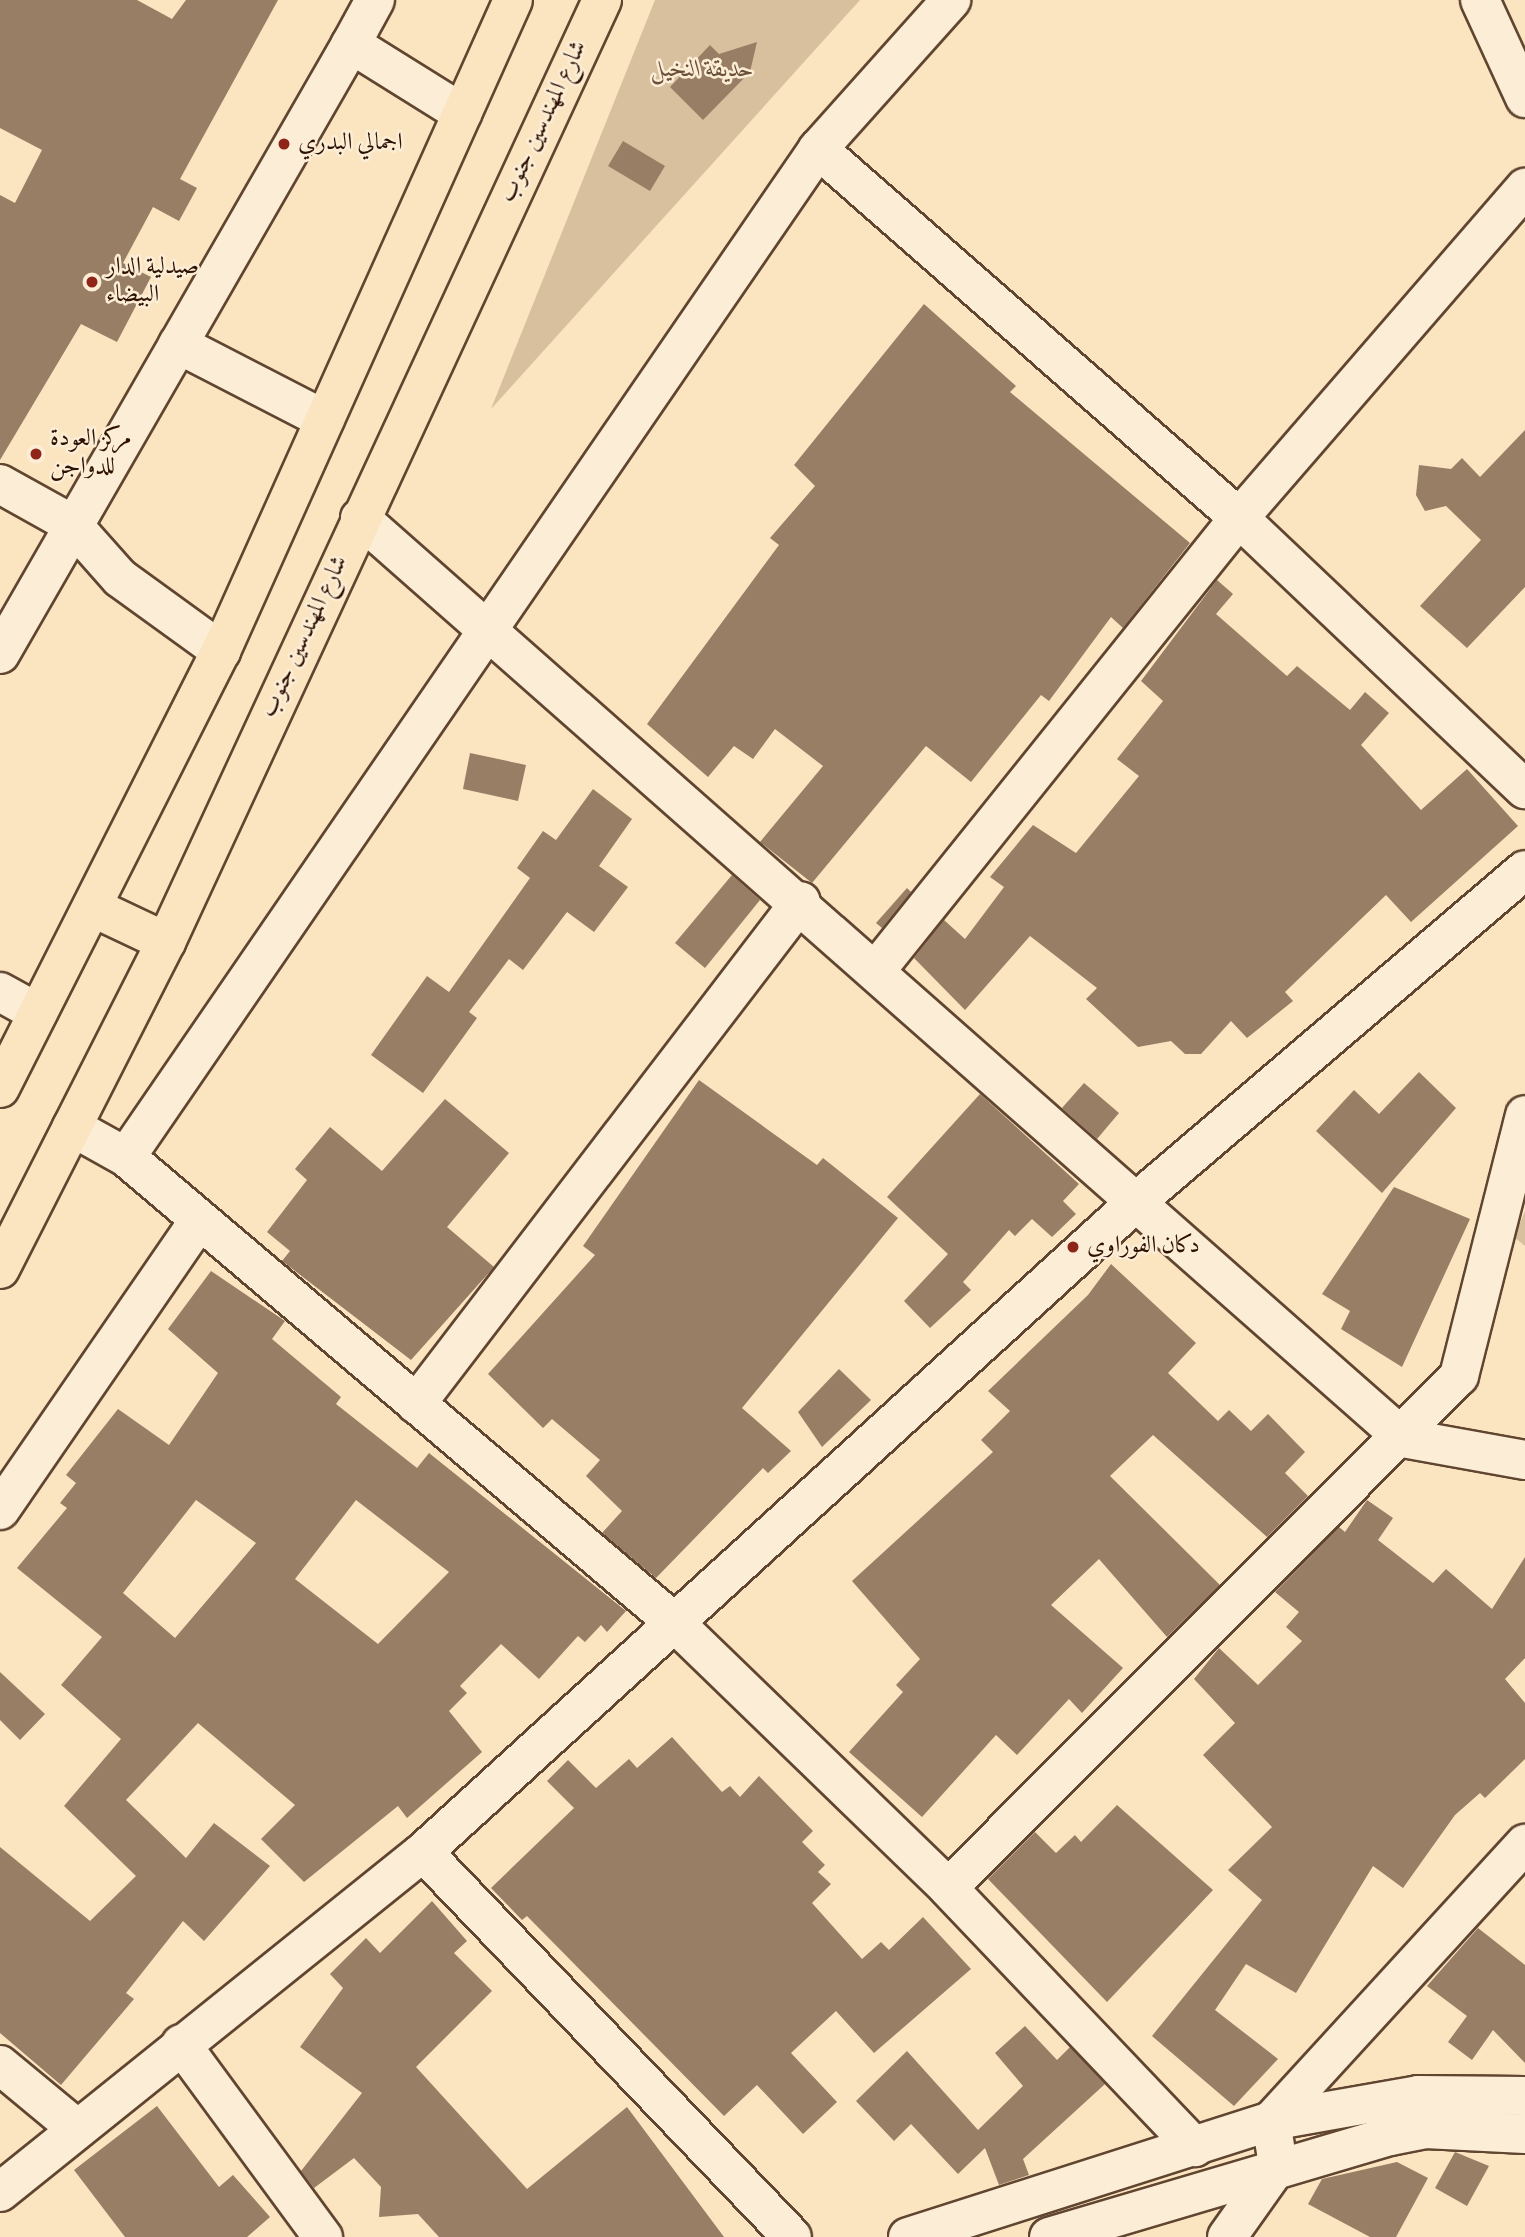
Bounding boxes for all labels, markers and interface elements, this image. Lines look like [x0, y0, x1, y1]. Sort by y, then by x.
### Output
street label: شارع المهندسين جنوب [494, 36, 594, 208]
park label: حديقة النخيل [650, 57, 754, 85]
place label: اجمالي البدري [298, 130, 403, 158]
marker: اجمالي البدري [276, 136, 292, 152]
place label: صيدلية الدار البيضاء [106, 254, 199, 310]
marker: صيدلية الدار البيضاء [84, 274, 100, 290]
place label: مركز العودة للدواجن [50, 426, 131, 482]
marker: مركز العودة للدواجن [28, 446, 44, 462]
street label: شارع المهندسين جنوب [255, 551, 355, 723]
place label: دكان الفوراوي [1087, 1233, 1200, 1261]
marker: دكان الفوراوي [1065, 1239, 1081, 1255]

